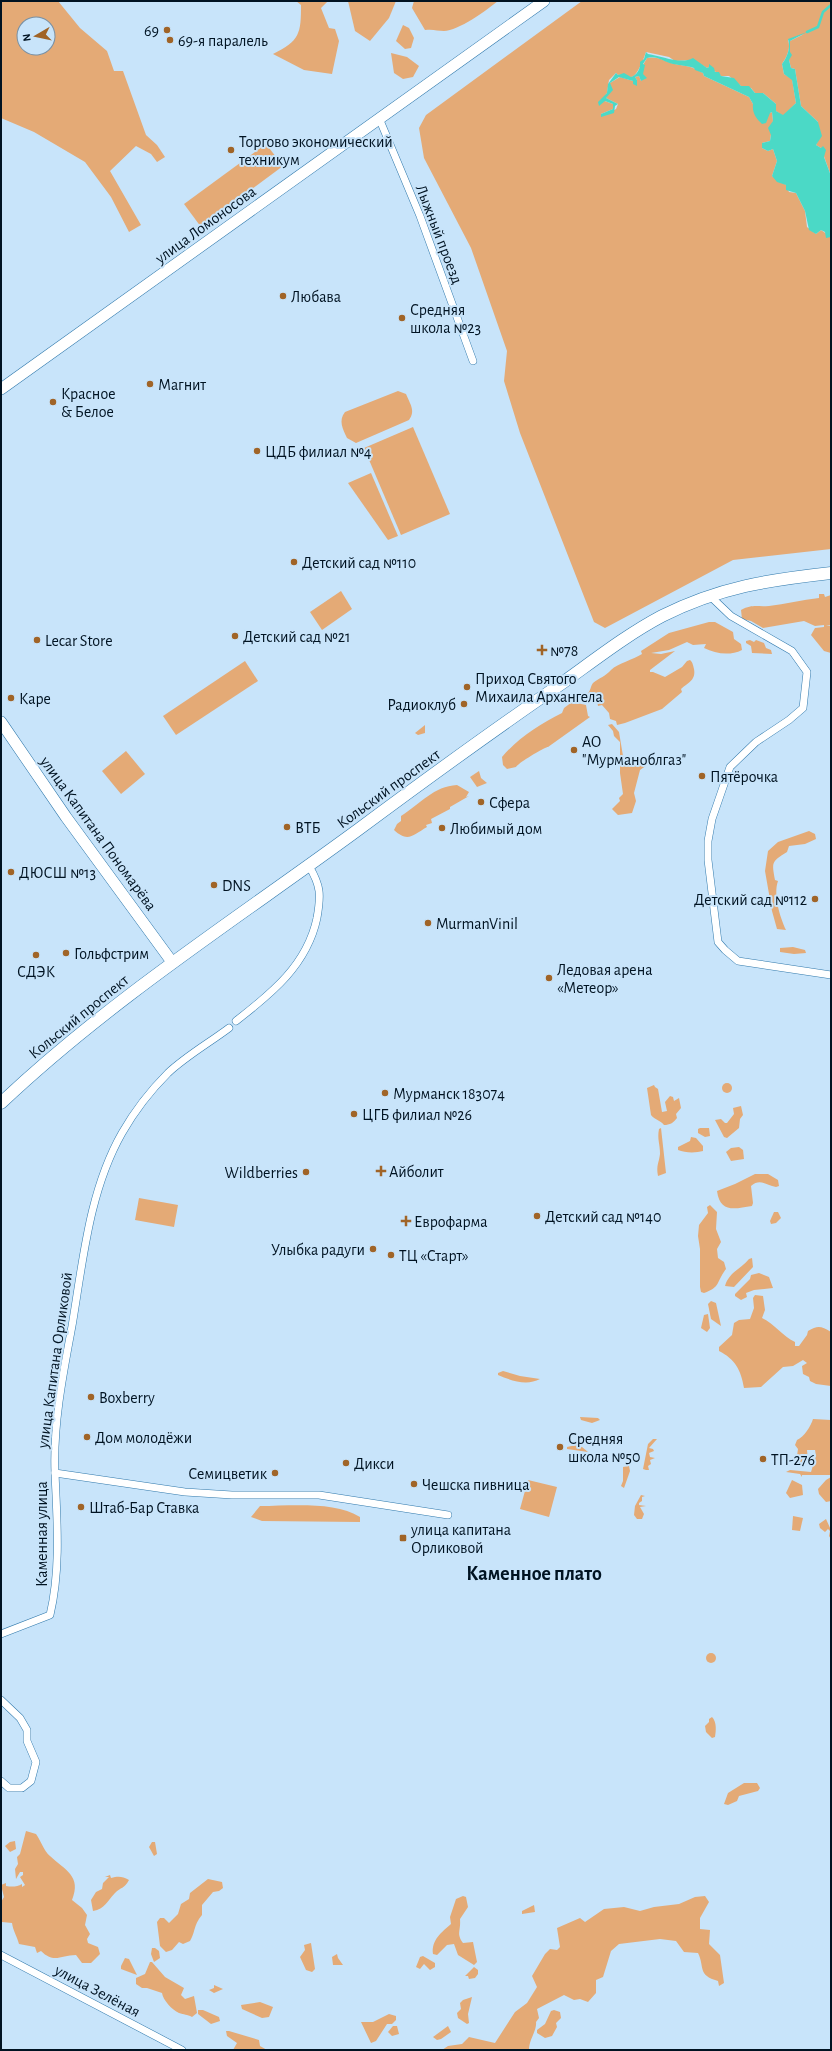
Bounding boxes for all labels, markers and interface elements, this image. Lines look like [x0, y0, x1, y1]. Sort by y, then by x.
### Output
north arrow [16, 16, 56, 56]
place label: 69 [144, 23, 159, 39]
marker: 69 [162, 25, 172, 35]
text: N [21, 33, 33, 42]
place label: 69-я паралель [178, 33, 268, 49]
marker: 69-я паралель [165, 35, 175, 45]
place label: Торгово экономический техникум [238, 134, 393, 169]
marker: Торгово экономический техникум [226, 145, 236, 155]
street label: улица Ломоносова [152, 183, 259, 268]
street label: Лыжный проезд [413, 183, 465, 286]
place label: Любава [291, 289, 341, 305]
marker: Любава [278, 291, 288, 301]
place label: Средняя школа №23 [410, 302, 481, 336]
marker: Средняя школа №23 [397, 313, 407, 323]
place label: Магнит [158, 377, 206, 393]
marker: Магнит [145, 379, 155, 389]
place label: Красное & Белое [61, 386, 115, 420]
marker: Красное & Белое [48, 397, 58, 407]
place label: ЦДБ филиал №4 [265, 444, 372, 460]
marker: ЦДБ филиал №4 [252, 446, 262, 456]
place label: Детский сад №110 [302, 555, 416, 571]
marker: Детский сад №110 [289, 557, 299, 567]
place label: Детский сад №21 [243, 629, 351, 645]
marker: Детский сад №21 [230, 631, 240, 641]
place label: Lecar Store [45, 633, 113, 649]
marker: Lecar Store [32, 635, 42, 645]
place label: №78 [550, 643, 578, 659]
marker: №78 [537, 645, 547, 655]
place label: Приход Святого Михаила Архангела [475, 671, 603, 705]
marker: Приход Святого Михаила Архангела [462, 682, 472, 692]
place label: Каре [19, 691, 51, 707]
marker: Каре [6, 693, 16, 703]
place label: Радиоклуб [387, 697, 456, 714]
marker: Радиоклуб [459, 699, 469, 709]
place label: AO "Мурманоблгаз" [582, 734, 686, 769]
marker: AO "Мурманоблгаз" [569, 745, 579, 755]
street label: Кольский проспект [334, 746, 443, 831]
street label: улица Капитана Пономарёва [36, 753, 159, 914]
place label: Пятёрочка [710, 769, 778, 785]
marker: Пятёрочка [697, 771, 707, 781]
place label: Сфера [489, 795, 530, 811]
marker: Сфера [476, 797, 486, 807]
place label: ВТБ [295, 820, 321, 836]
place label: Любимый дом [450, 821, 542, 837]
marker: ВТБ [282, 822, 292, 832]
marker: Любимый дом [437, 823, 447, 833]
place label: ДЮСШ №13 [19, 865, 96, 881]
marker: ДЮСШ №13 [6, 867, 16, 877]
place label: DNS [222, 878, 251, 894]
marker: DNS [209, 880, 219, 890]
place label: Детский сад №112 [694, 892, 807, 908]
marker: Детский сад №112 [810, 894, 820, 904]
place label: MurmanVinil [436, 916, 518, 932]
marker: MurmanVinil [423, 918, 433, 928]
place label: Гольфстрим [74, 946, 149, 962]
marker: Гольфстрим [61, 948, 71, 958]
marker: СДЭК [31, 950, 41, 960]
place label: Ледовая арена «Метеор» [557, 962, 653, 996]
place label: СДЭК [17, 964, 55, 980]
street label: Кольский проспект [26, 972, 132, 1062]
marker: Ледовая арена «Метеор» [544, 973, 554, 983]
place label: Мурманск 183074 [393, 1086, 505, 1103]
marker: Мурманск 183074 [380, 1088, 390, 1098]
place label: ЦГБ филиал №26 [362, 1107, 472, 1123]
marker: ЦГБ филиал №26 [349, 1109, 359, 1119]
place label: Айболит [389, 1164, 444, 1180]
place label: Wildberries [224, 1165, 298, 1181]
marker: Айболит [376, 1166, 386, 1176]
marker: Wildberries [301, 1167, 311, 1177]
place label: Детский сад №140 [545, 1209, 661, 1225]
marker: Детский сад №140 [532, 1211, 542, 1221]
place label: Еврофарма [414, 1214, 488, 1230]
marker: Еврофарма [401, 1216, 411, 1226]
place label: Улыбка радуги [271, 1242, 365, 1259]
marker: Улыбка радуги [368, 1244, 378, 1254]
place label: ТЦ «Старт» [399, 1248, 468, 1264]
marker: ТЦ «Старт» [386, 1250, 396, 1260]
street label: улица Капитана Орликовой [35, 1271, 76, 1450]
place label: Boxberry [99, 1390, 155, 1407]
marker: Boxberry [86, 1392, 96, 1402]
place label: Дом молодёжи [95, 1430, 192, 1446]
place label: Средняя школа №50 [568, 1431, 640, 1465]
marker: Дом молодёжи [82, 1432, 92, 1442]
marker: Средняя школа №50 [555, 1442, 565, 1452]
place label: ТП-276 [771, 1452, 815, 1468]
marker: ТП-276 [758, 1454, 768, 1464]
place label: Дикси [354, 1456, 394, 1472]
marker: Дикси [341, 1458, 351, 1468]
place label: Семицветик [188, 1466, 268, 1482]
marker: Семицветик [270, 1468, 280, 1478]
place label: Чешска пивница [422, 1477, 530, 1493]
marker: Чешска пивница [409, 1479, 419, 1489]
street label: Каменная улица [34, 1481, 51, 1587]
place label: Штаб-Бар Ставка [89, 1500, 199, 1516]
marker: Штаб-Бар Ставка [76, 1502, 86, 1512]
place label: улица капитана Орликовой [410, 1522, 511, 1556]
marker: улица капитана Орликовой [398, 1533, 408, 1543]
district label: Каменное плато [466, 1564, 602, 1584]
street label: улица Зелёная [51, 1961, 143, 2021]

